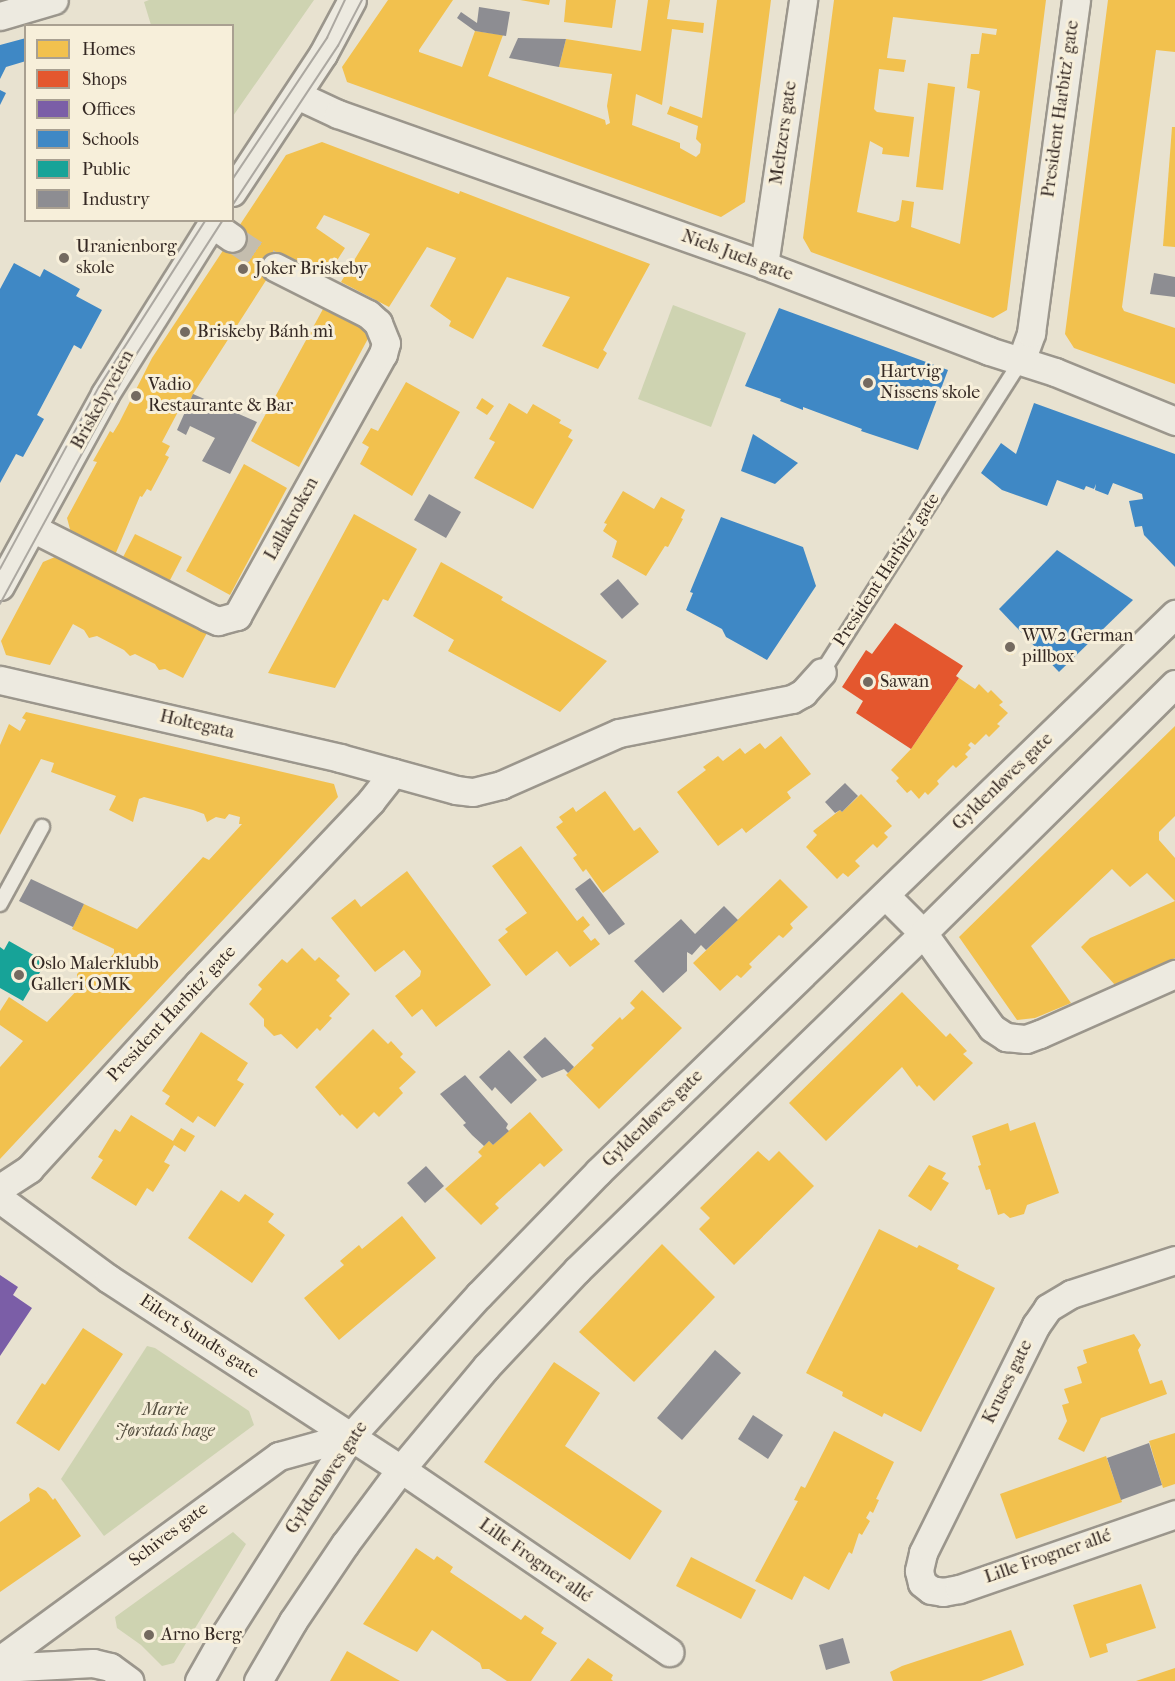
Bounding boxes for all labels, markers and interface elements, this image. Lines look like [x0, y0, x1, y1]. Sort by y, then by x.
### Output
street label: President Harbitz’ gate [1038, 19, 1084, 199]
legend [24, 24, 234, 222]
text: Homes [82, 39, 136, 60]
text: Shops [82, 69, 127, 90]
street label: Meltzers gate [766, 80, 802, 186]
text: Offices [82, 99, 135, 120]
text: Schools [82, 129, 139, 150]
text: Public [82, 159, 130, 180]
text: Industry [82, 189, 150, 210]
street label: Niels Juels gate [678, 226, 796, 286]
place label: Uranienborg skole [76, 237, 176, 280]
marker: Uranienborg skole [57, 251, 71, 265]
place label: Joker Briskeby [255, 258, 368, 280]
marker: Joker Briskeby [236, 262, 250, 276]
place label: Briskeby Bánh mì [197, 321, 333, 343]
marker: Briskeby Bánh mì [178, 325, 192, 339]
street label: Briskebyveien [67, 347, 139, 453]
place label: Hartvig Nissens skole [880, 362, 980, 404]
place label: Vadio Restaurante & Bar [148, 375, 293, 418]
marker: Hartvig Nissens skole [861, 376, 875, 390]
marker: Vadio Restaurante & Bar [129, 389, 143, 403]
street label: Lallakroken [260, 474, 324, 564]
street label: President Harbitz’ gate [829, 489, 945, 651]
place label: WW2 German pillbox [1022, 626, 1133, 668]
marker: WW2 German pillbox [1003, 640, 1017, 654]
place label: Sawan [880, 671, 929, 693]
marker: Sawan [861, 675, 875, 689]
street label: Holtegata [158, 706, 236, 744]
street label: Gyldenløves gate [948, 729, 1058, 835]
street label: President Harbitz’ gate [103, 941, 241, 1087]
place label: Oslo Malerklubb Galleri OMK [31, 954, 159, 996]
marker: Oslo Malerklubb Galleri OMK [12, 968, 26, 982]
street label: Gyldenløves gate [598, 1066, 708, 1172]
street label: Eilert Sundts gate [135, 1290, 263, 1384]
street label: Kruses gate [978, 1337, 1038, 1427]
park label: Marie Jørstads hage [115, 1400, 215, 1442]
street label: Gyldenløves gate [281, 1418, 373, 1538]
street label: Schives gate [125, 1498, 213, 1572]
street label: Lille Frogner allé [474, 1514, 596, 1608]
street label: Lille Frogner allé [982, 1525, 1114, 1589]
place label: Arno Berg [161, 1624, 241, 1646]
marker: Arno Berg [142, 1628, 156, 1642]

